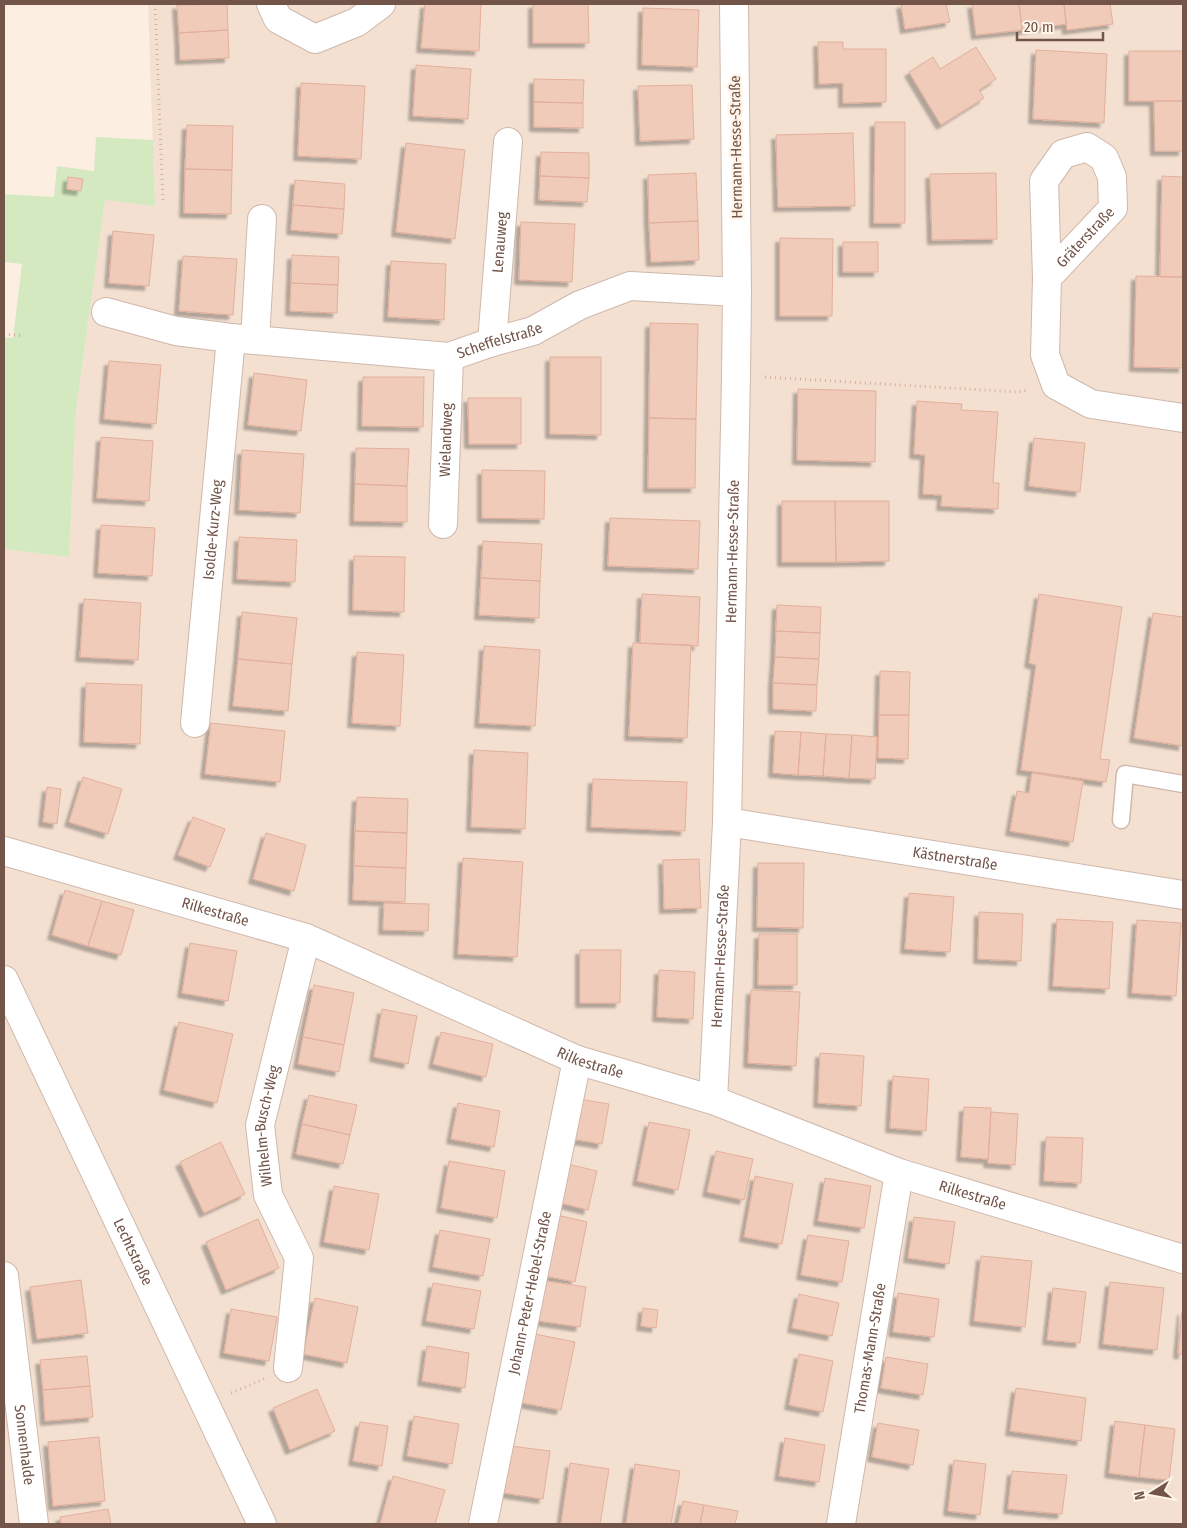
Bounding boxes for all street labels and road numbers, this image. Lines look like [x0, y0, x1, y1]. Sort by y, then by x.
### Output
street label: Hermann-Hesse-Straße [726, 75, 746, 219]
street label: Gräterstraße [1053, 203, 1118, 271]
street label: Lenauweg [489, 211, 511, 274]
street label: Scheffelstraße [454, 319, 546, 363]
street label: Wielandweg [436, 403, 456, 477]
street label: Isolde-Kurz-Weg [199, 479, 227, 581]
street label: Hermann-Hesse-Straße [722, 479, 743, 623]
street label: Kästnerstraße [911, 843, 999, 874]
street label: Hermann-Hesse-Straße [708, 884, 733, 1028]
street label: Rilkestraße [180, 894, 251, 930]
street label: Rilkestraße [554, 1043, 626, 1082]
street label: Wilhelm-Busch-Weg [251, 1063, 283, 1188]
street label: Rilkestraße [937, 1177, 1008, 1214]
street label: Johann-Peter-Hebel-Straße [505, 1209, 555, 1376]
street label: Lechtstraße [109, 1216, 157, 1288]
street label: Thomas-Mann-Straße [850, 1282, 890, 1415]
street label: Sonnenhalde [11, 1404, 38, 1486]

